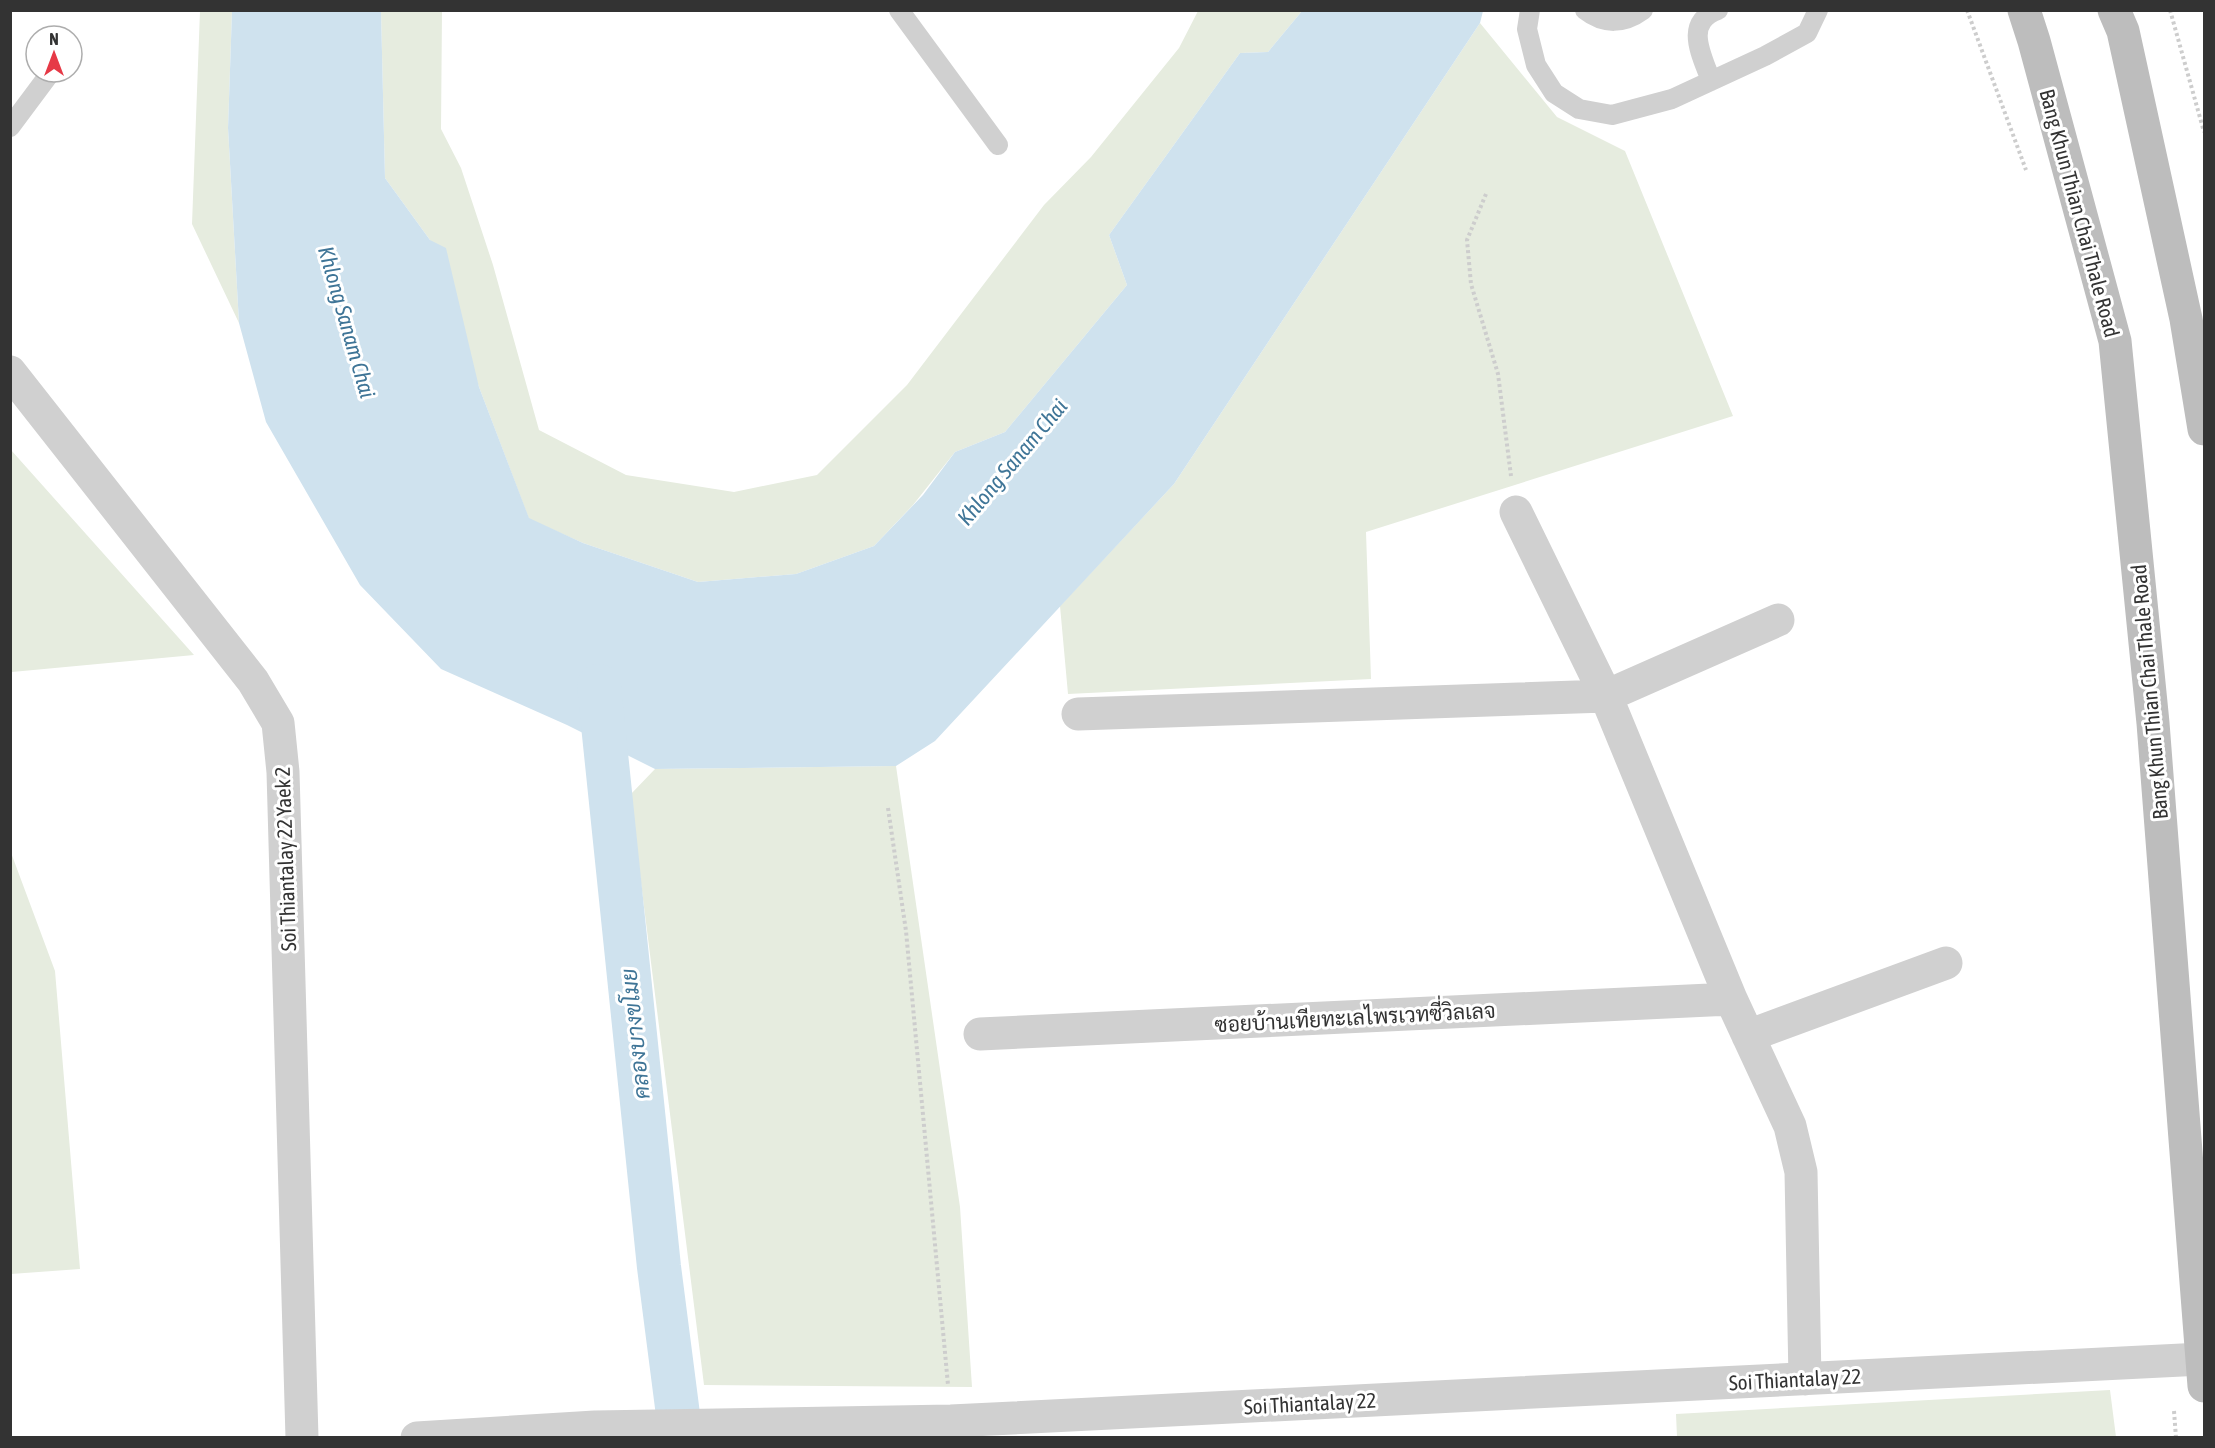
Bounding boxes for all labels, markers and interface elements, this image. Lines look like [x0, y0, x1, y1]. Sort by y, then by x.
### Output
north arrow [24, 24, 84, 84]
text: N [49, 30, 59, 48]
street label: Bang Khun Thian Chai Thale Road [2035, 86, 2125, 340]
water label: Khlong Sanam Chai [313, 243, 381, 401]
water label: Khlong Sanam Chai [952, 394, 1072, 530]
street label: Bang Khun Thian Chai Thale Road [2126, 564, 2172, 820]
street label: Soi Thiantalay 22 Yaek 2 [270, 766, 300, 952]
water label: คลองบางขโมย [614, 967, 655, 1101]
street label: ซอยบ้านเทียทะเลไพรเวทซี่วิลเลจ [1214, 991, 1496, 1036]
street label: Soi Thiantalay 22 [1728, 1364, 1862, 1394]
street label: Soi Thiantalay 22 [1243, 1388, 1377, 1418]

